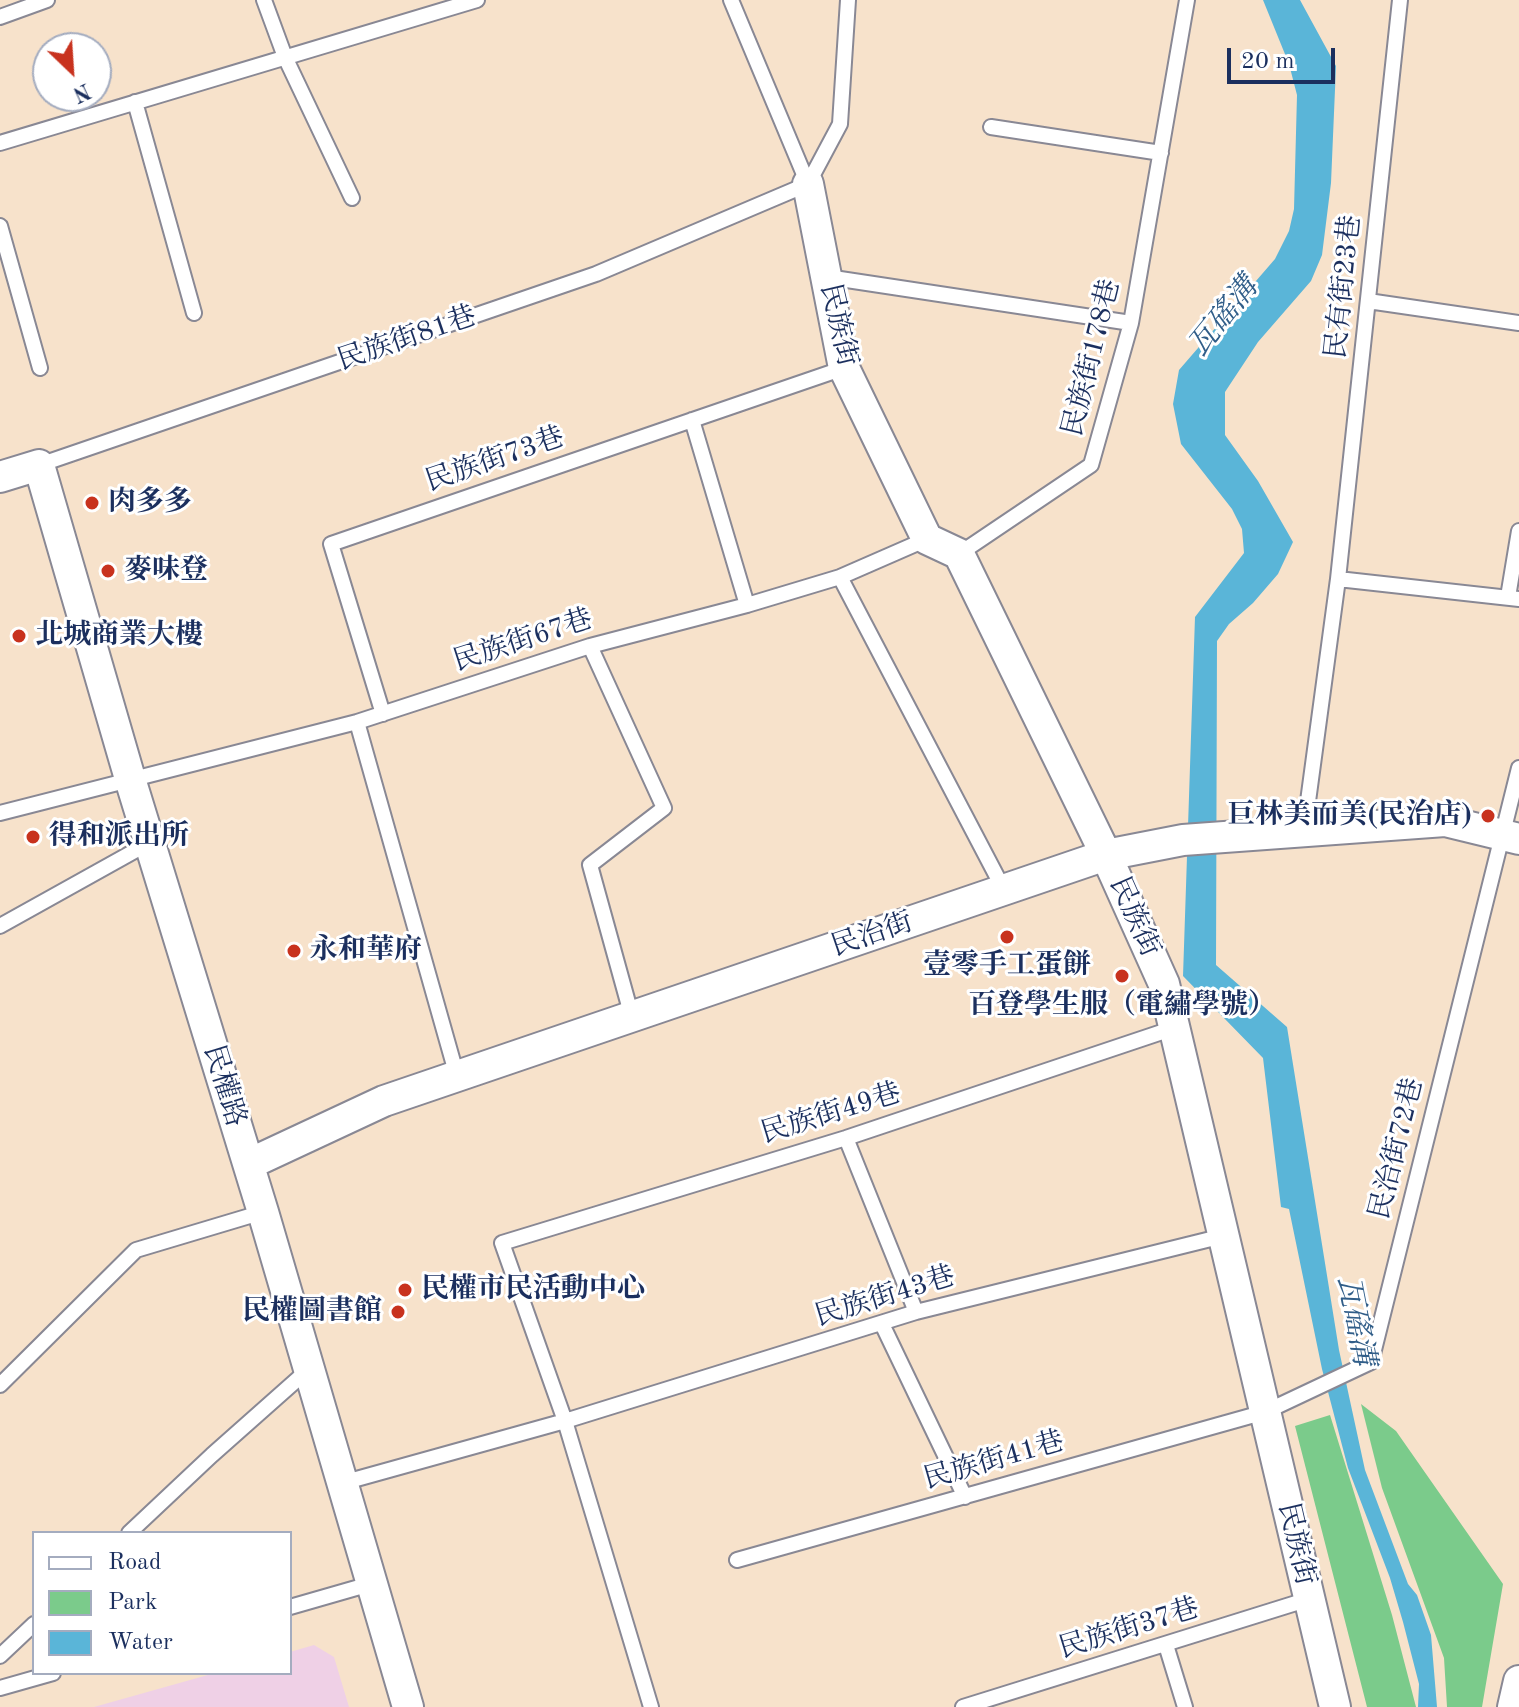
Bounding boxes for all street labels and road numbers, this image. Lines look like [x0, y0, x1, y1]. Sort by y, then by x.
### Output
street label: 民有街23巷 [1320, 213, 1368, 361]
street label: 民族街178巷 [1056, 276, 1128, 440]
street label: 民族街 [812, 280, 864, 370]
street label: 民族街81巷 [333, 300, 481, 378]
street label: 民族街73巷 [421, 421, 569, 499]
street label: 民族街67巷 [449, 603, 597, 679]
street label: 民族街 [1102, 872, 1166, 962]
street label: 民治街 [827, 905, 917, 965]
street label: 民權路 [196, 1041, 252, 1131]
street label: 民治街72巷 [1363, 1075, 1431, 1223]
street label: 民族街49巷 [757, 1077, 905, 1151]
street label: 民族街43巷 [811, 1260, 959, 1334]
street label: 民族街41巷 [920, 1425, 1068, 1497]
street label: 民族街 [1270, 1499, 1322, 1589]
street label: 民族街37巷 [1055, 1592, 1203, 1666]

